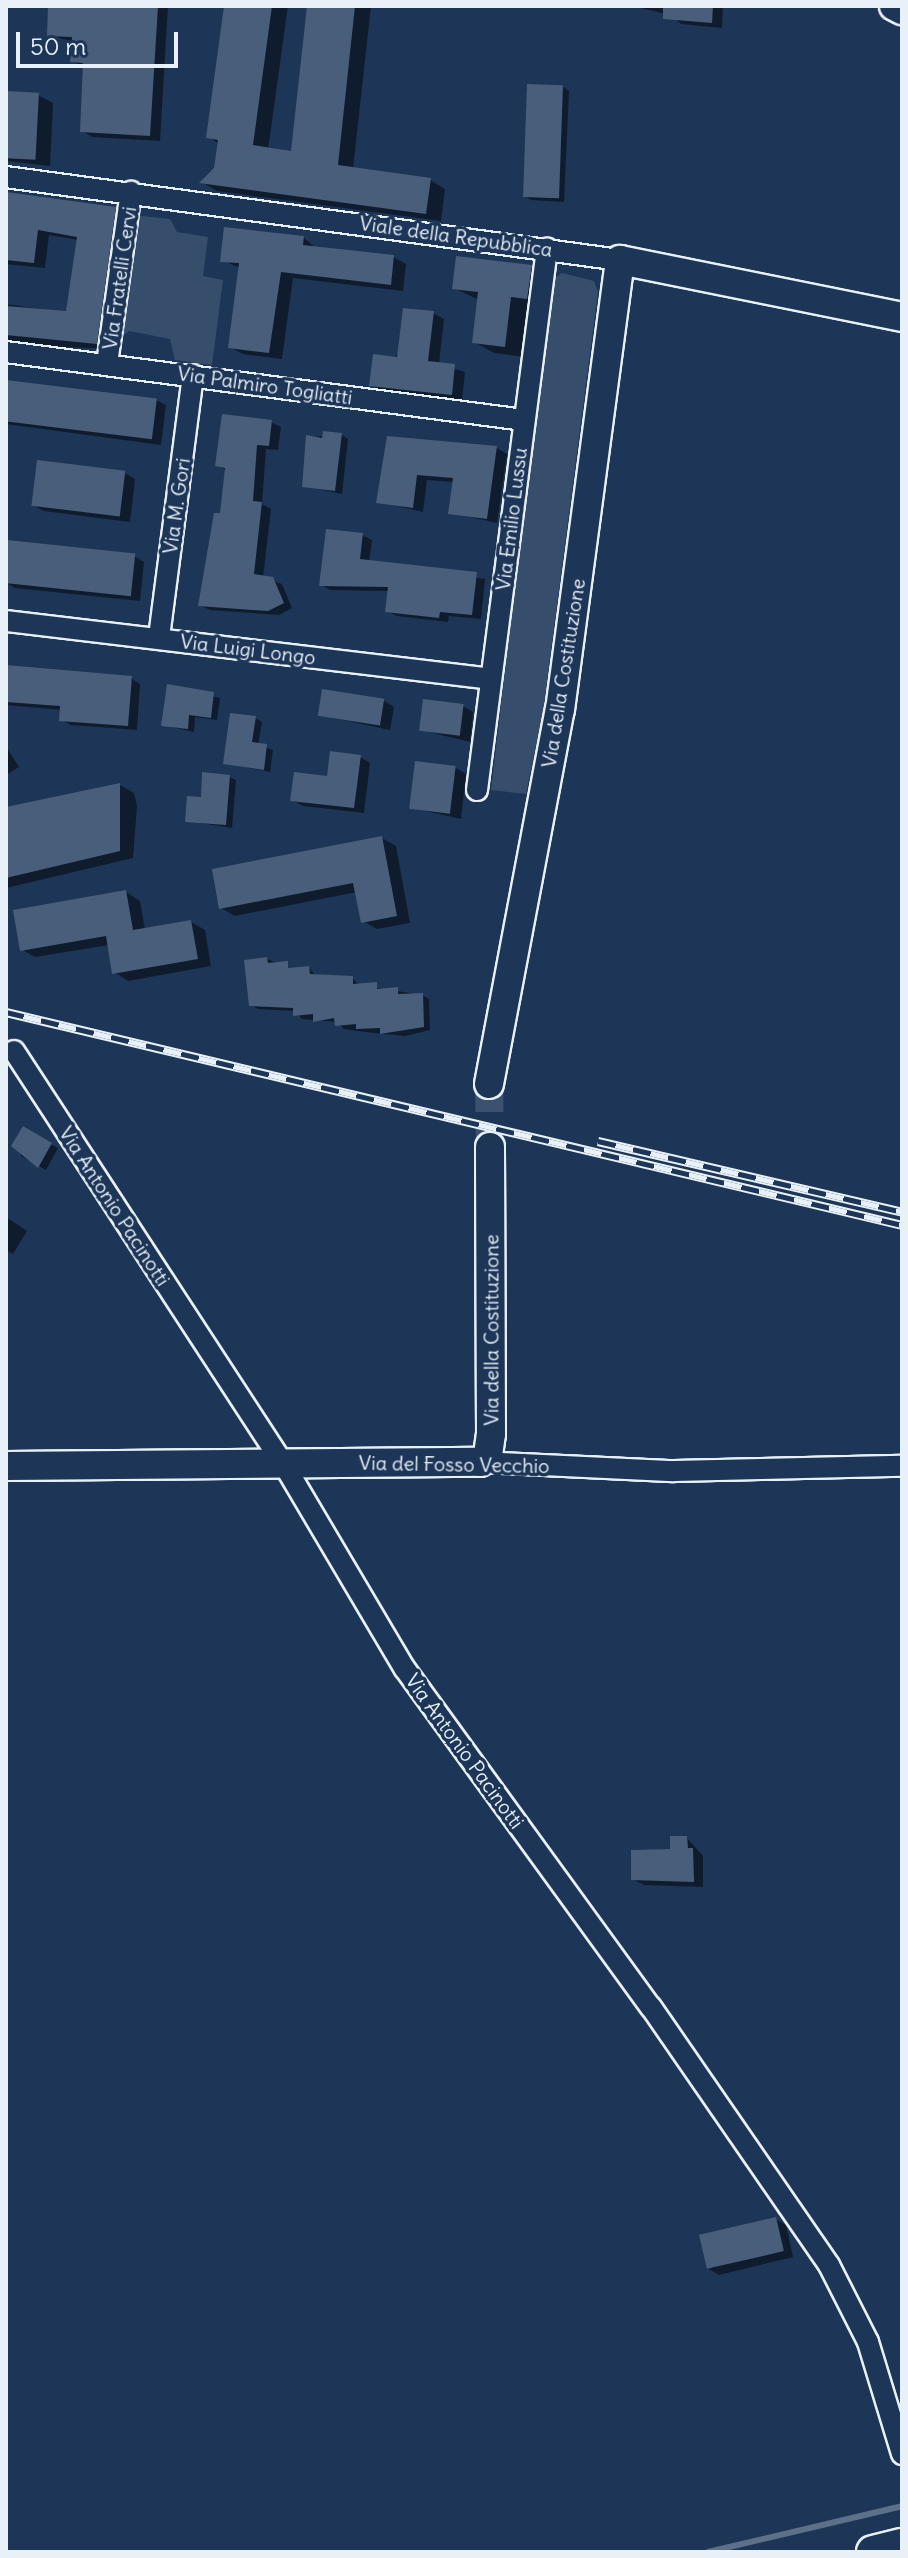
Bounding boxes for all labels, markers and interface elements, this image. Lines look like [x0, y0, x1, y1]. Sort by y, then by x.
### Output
scale bar [20, 16, 182, 66]
text: 50 m [30, 31, 86, 61]
street label: Via Fratelli Cervi [97, 205, 141, 351]
street label: Viale della Repubblica [358, 211, 554, 261]
street label: Via Palmiro Togliatti [176, 361, 354, 409]
street label: Via Emilio Lussu [490, 446, 532, 592]
street label: Via M. Gori [157, 456, 195, 556]
street label: Via della Costituzione [536, 577, 590, 769]
street label: Via Luigi Longo [179, 629, 317, 669]
street label: Via Antonio Pacinotti [54, 1122, 176, 1290]
street label: Via della Costituzione [479, 1234, 503, 1426]
street label: Via del Fosso Vecchio [358, 1450, 550, 1478]
street label: Via Antonio Pacinotti [401, 1669, 529, 1833]

